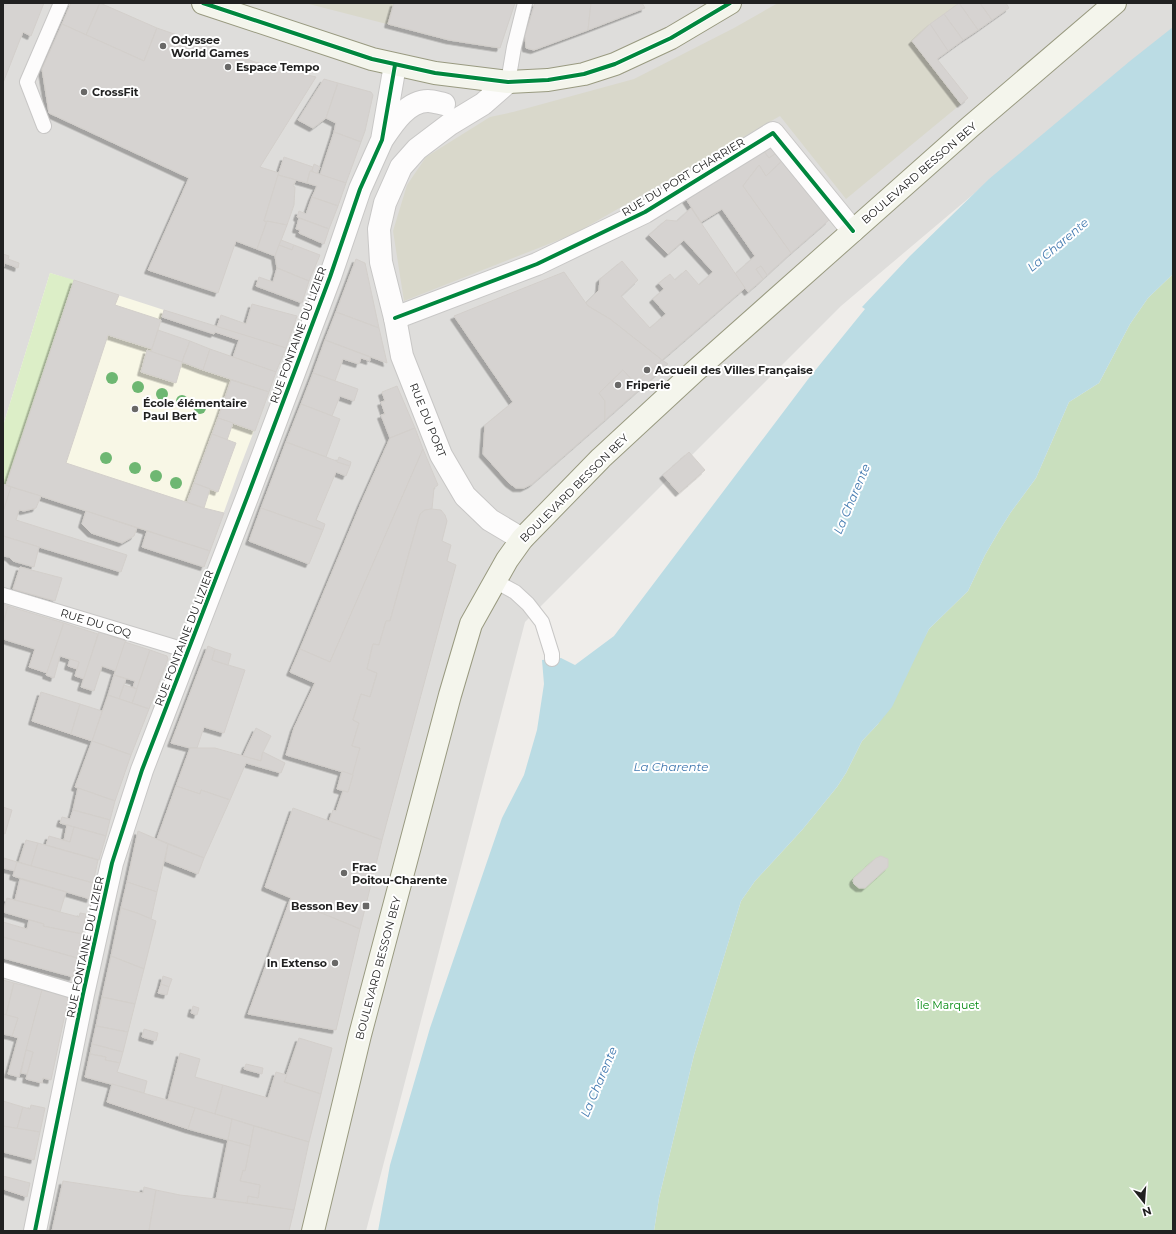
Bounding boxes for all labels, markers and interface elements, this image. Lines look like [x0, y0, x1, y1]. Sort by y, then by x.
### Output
place label: Odyssee World Games [171, 33, 249, 60]
marker: Odyssee World Games [158, 41, 168, 51]
place label: Espace Tempo [236, 60, 319, 74]
marker: Espace Tempo [223, 62, 233, 72]
place label: CrossFit [92, 85, 139, 99]
marker: CrossFit [79, 87, 89, 97]
street label: BOULEVARD BESSON BEY [859, 119, 979, 227]
street label: RUE DU PORT CHARRIER [619, 135, 747, 219]
water label: La Charente [1024, 215, 1091, 274]
street label: RUE FONTAINE DU LIZIER [267, 265, 329, 405]
place label: Accueil des Villes Française [654, 363, 813, 377]
marker: Accueil des Villes Française [642, 365, 652, 375]
place label: Friperie [626, 378, 670, 392]
marker: Friperie [613, 380, 623, 390]
street label: RUE DU PORT [407, 381, 450, 460]
place label: École élémentaire Paul Bert [143, 396, 247, 423]
marker: École élémentaire Paul Bert [130, 404, 140, 414]
street label: BOULEVARD BESSON BEY [517, 431, 631, 545]
water label: La Charente [830, 461, 873, 536]
street label: RUE FONTAINE DU LIZIER [152, 568, 216, 708]
street label: RUE DU COQ [59, 606, 134, 641]
water label: La Charente [633, 759, 709, 774]
place label: Frac Poitou-Charente [352, 860, 447, 887]
marker: Frac Poitou-Charente [339, 868, 349, 878]
street label: RUE FONTAINE DU LIZIER [63, 875, 107, 1019]
street label: BOULEVARD BESSON BEY [352, 895, 404, 1041]
place label: Besson Bey [291, 899, 358, 913]
marker: Besson Bey [361, 901, 371, 911]
place label: In Extenso [267, 956, 327, 970]
marker: In Extenso [330, 958, 340, 968]
park label: Île Marquet [915, 998, 980, 1012]
water label: La Charente [577, 1044, 620, 1119]
north arrow [1124, 1182, 1164, 1222]
text: N [1141, 1204, 1153, 1220]

